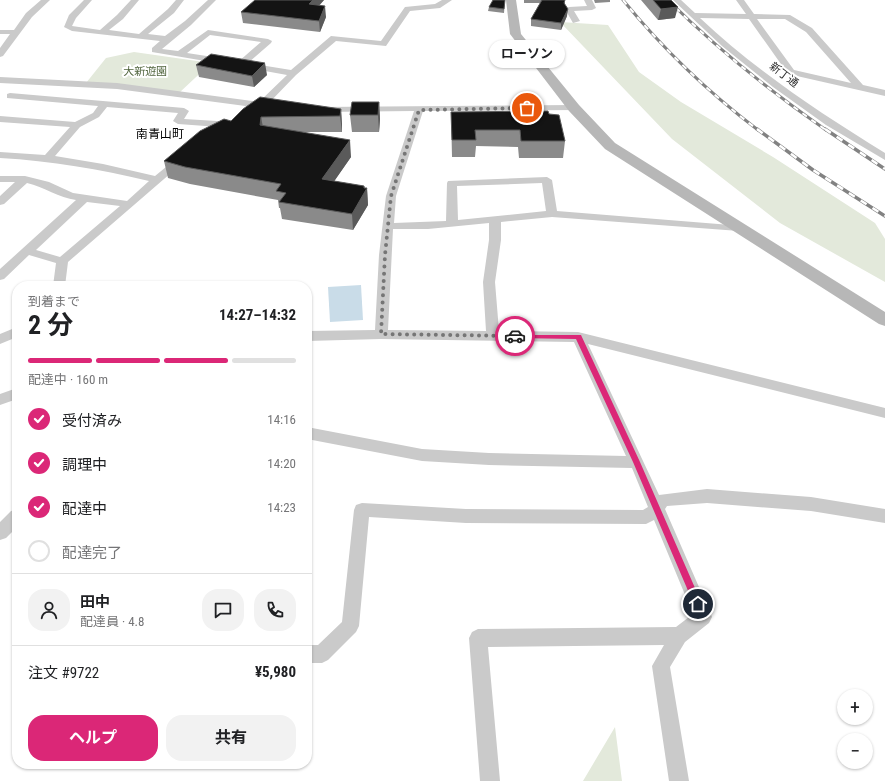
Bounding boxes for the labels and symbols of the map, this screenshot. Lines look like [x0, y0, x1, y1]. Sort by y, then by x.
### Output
callout: ローソン [489, 40, 565, 68]
street label: 新丁通 [767, 60, 801, 90]
park label: 大新遊園 [123, 65, 167, 78]
pin [510, 91, 544, 125]
district label: 南青山町 [136, 127, 184, 141]
courier [495, 316, 535, 356]
pin [681, 587, 715, 621]

